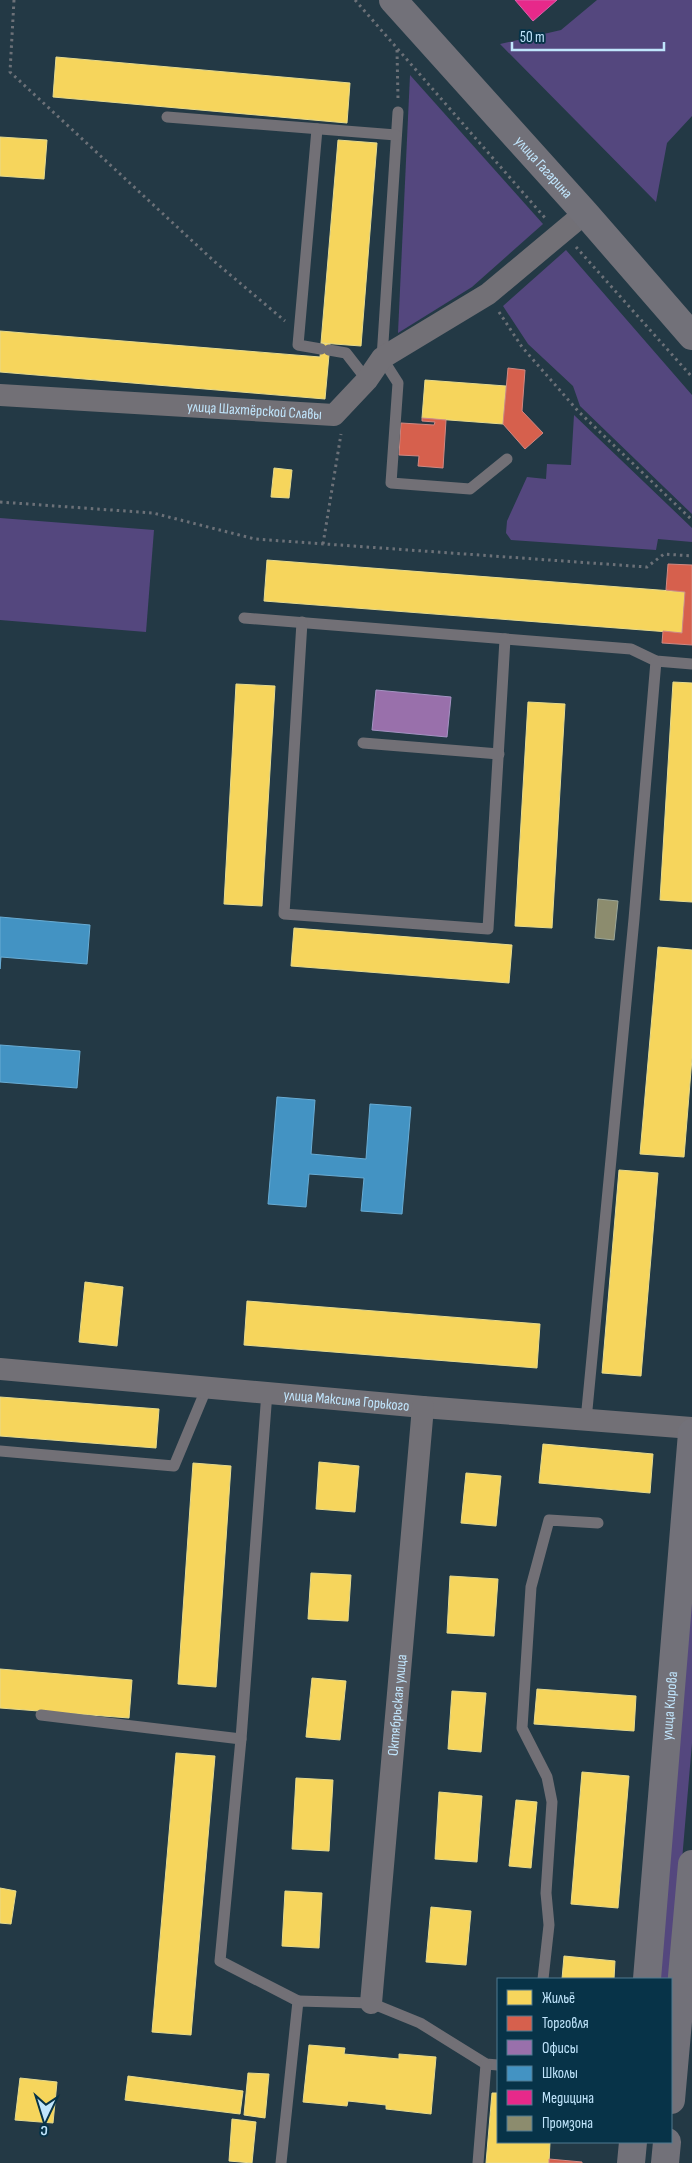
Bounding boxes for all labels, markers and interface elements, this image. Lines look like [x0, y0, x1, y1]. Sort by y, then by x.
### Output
scale bar [512, 20, 664, 52]
text: 50 m [520, 28, 545, 47]
street label: улица Гагарина [510, 132, 577, 203]
street label: улица Шахтёрской Славы [187, 397, 322, 424]
street label: улица Максима Горького [283, 1386, 410, 1416]
street label: Октябрьская улица [384, 1653, 411, 1757]
street label: улица Кирова [658, 1670, 682, 1741]
legend [497, 1978, 672, 2143]
text: Жильё [542, 1989, 575, 2008]
text: Торговля [542, 2014, 589, 2033]
text: Офисы [542, 2039, 578, 2058]
text: Школы [542, 2064, 578, 2083]
text: Медицина [542, 2089, 594, 2108]
north arrow [20, 2093, 70, 2143]
text: Промзона [542, 2114, 593, 2133]
text: С [40, 2122, 48, 2139]

